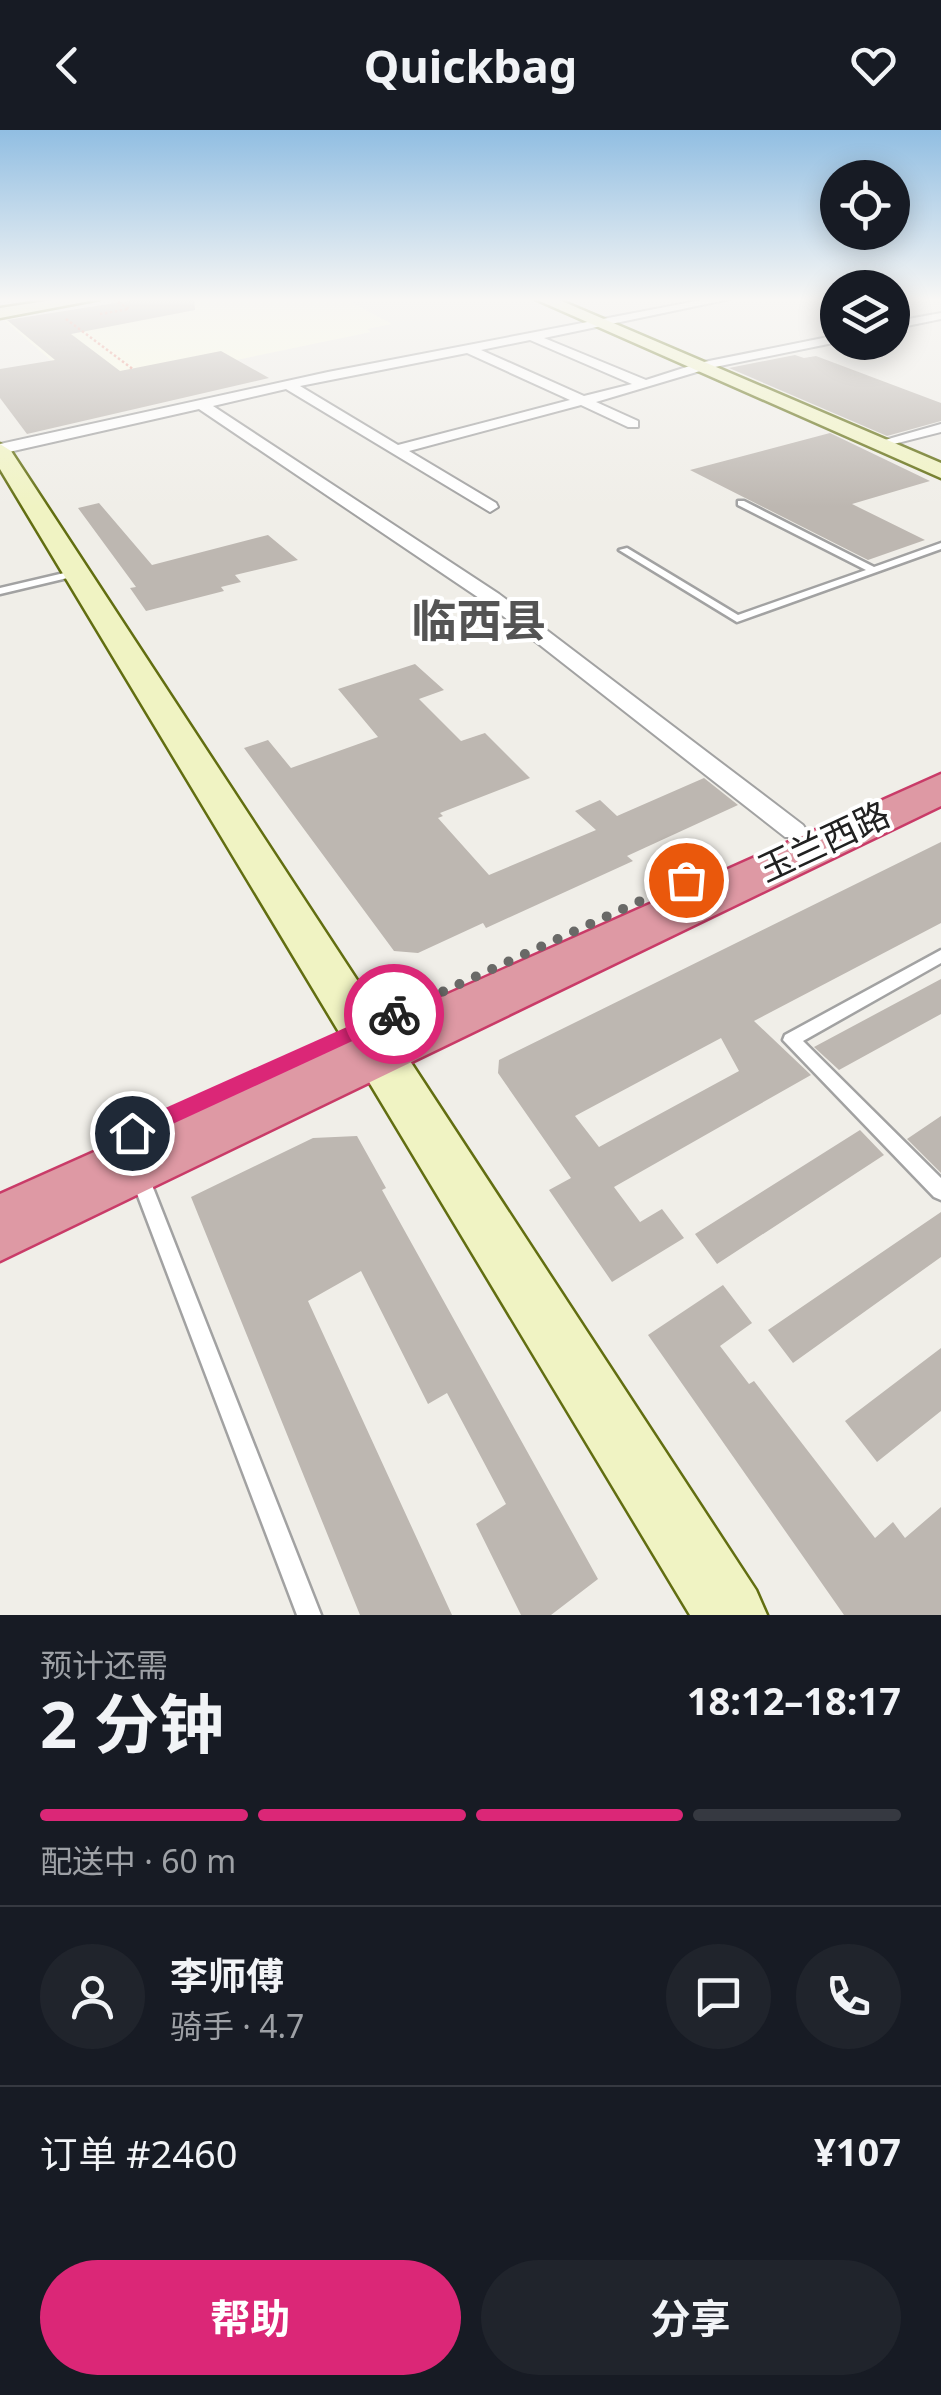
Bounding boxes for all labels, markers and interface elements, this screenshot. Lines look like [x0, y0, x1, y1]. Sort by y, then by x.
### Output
text: Quickbag [364, 35, 577, 96]
icon: back [40, 38, 95, 93]
icon: heart [846, 38, 901, 93]
map controls [820, 160, 910, 360]
button: locate [820, 160, 910, 250]
button: layers [820, 270, 910, 360]
district label: 临西县 [411, 589, 547, 650]
street label: 玉兰西路 [750, 790, 897, 892]
pin [644, 838, 729, 923]
icon: bag [659, 853, 714, 908]
courier [344, 964, 444, 1064]
icon: bike [367, 987, 422, 1042]
pin [90, 1091, 175, 1176]
icon: home [105, 1106, 160, 1161]
text: 预计还需 [40, 1643, 168, 1686]
text: 18:12–18:17 [687, 1674, 901, 1726]
text: 2 分钟 [40, 1679, 224, 1767]
text: 配送中 · 60 m [40, 1839, 236, 1882]
button: person [40, 1944, 145, 2049]
button: chat [666, 1944, 771, 2049]
button: phone [796, 1944, 901, 2049]
text: 李师傅 [170, 1949, 284, 2001]
text: 骑手 · 4.7 [170, 2004, 304, 2047]
text: ¥107 [814, 2125, 901, 2177]
text: 订单 #2460 [40, 2127, 237, 2179]
button: 帮助 [40, 2260, 461, 2375]
button: 分享 [481, 2260, 901, 2375]

